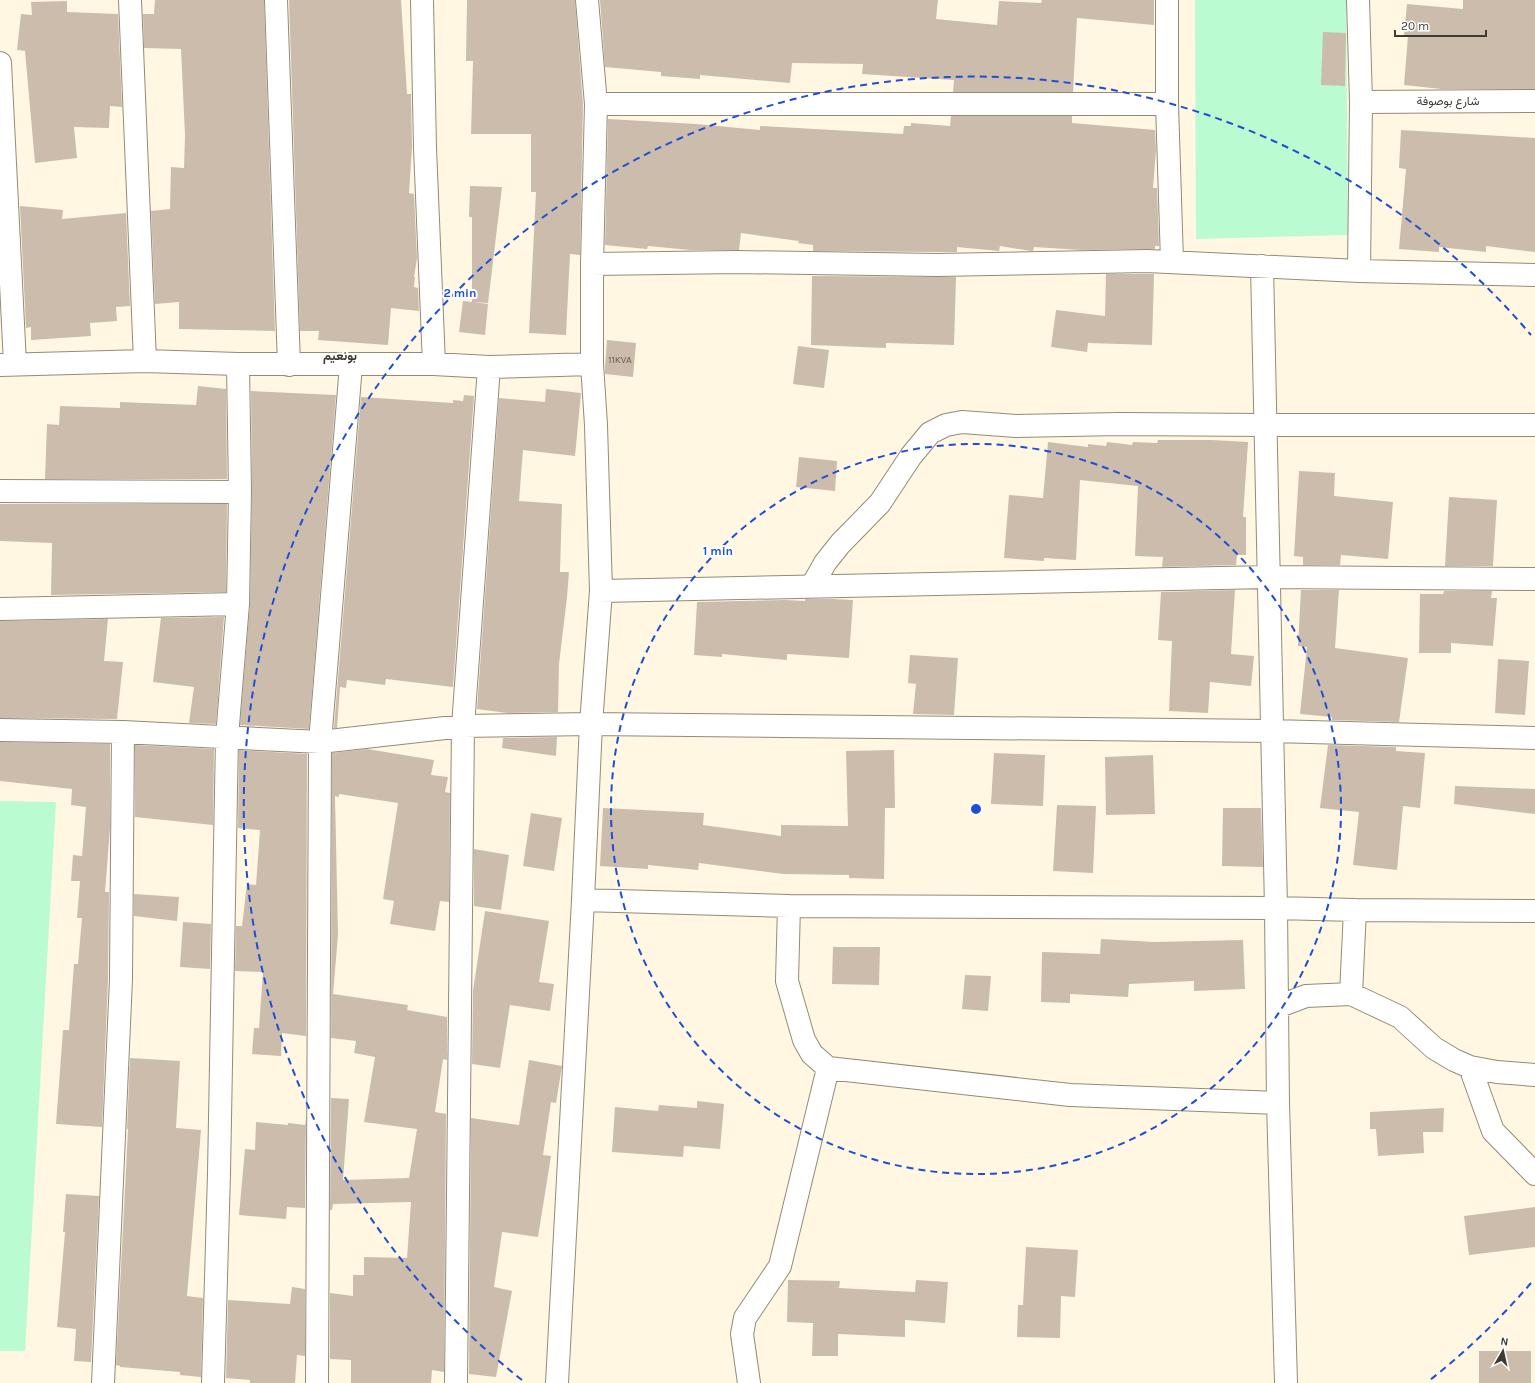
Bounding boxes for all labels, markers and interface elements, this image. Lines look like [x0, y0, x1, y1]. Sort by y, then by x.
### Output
scale bar [1395, 12, 1486, 38]
text: 20 m [1401, 19, 1429, 33]
street label: شارع بوصوفة [1417, 94, 1479, 110]
text: 2 min [443, 286, 477, 300]
district label: بونعيم [323, 348, 357, 364]
house number: 11KVA [608, 354, 632, 366]
text: 1 min [703, 544, 733, 558]
centre of rings [969, 802, 983, 816]
north arrow [1483, 1331, 1523, 1371]
text: N [1500, 1335, 1509, 1349]

